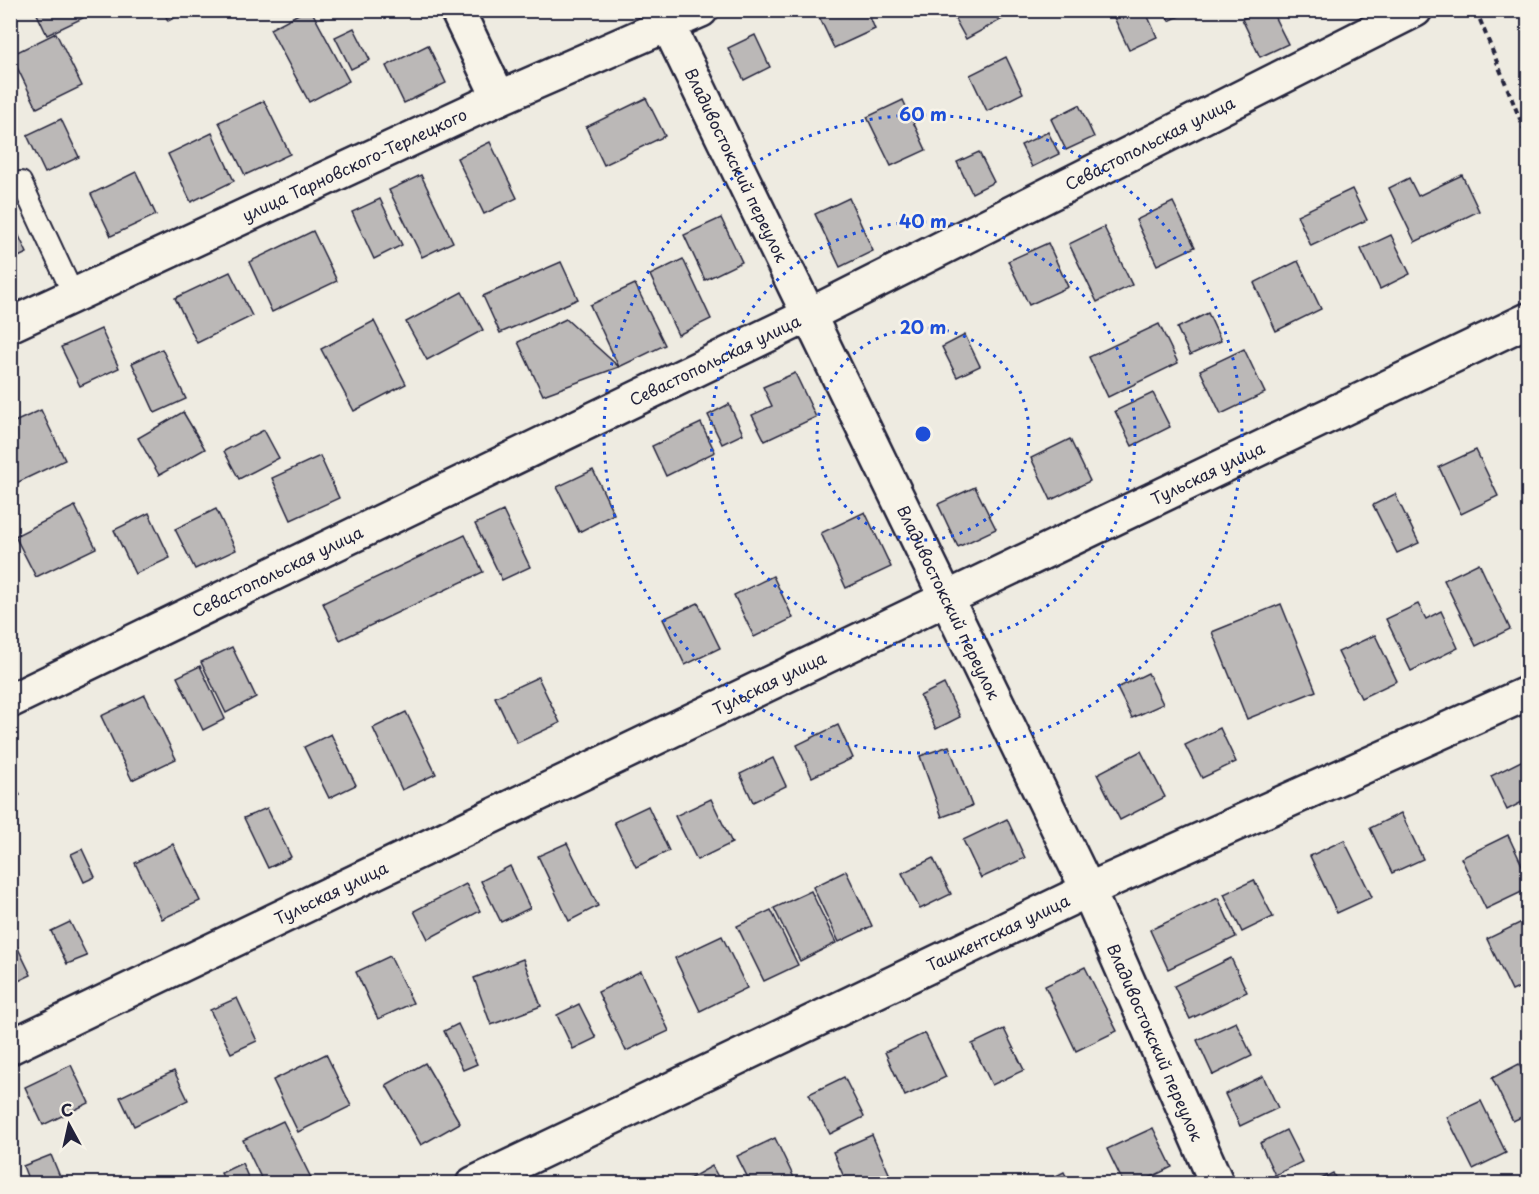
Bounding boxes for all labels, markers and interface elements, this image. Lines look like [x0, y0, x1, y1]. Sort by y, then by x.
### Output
street label: Владивостокский переулок [680, 64, 795, 267]
street label: Севастопольская улица [1060, 90, 1239, 195]
text: 60 m [899, 100, 947, 127]
street label: улица Тарновского-Терлецкого [238, 102, 471, 227]
text: 40 m [899, 207, 947, 234]
street label: Севастопольская улица [625, 308, 804, 411]
text: 20 m [900, 313, 946, 340]
centre of rings [913, 424, 933, 444]
street label: Тульская улица [1146, 435, 1268, 510]
street label: Владивостокский переулок [892, 501, 1007, 704]
street label: Севастопольская улица [187, 519, 367, 622]
street label: Тульская улица [708, 645, 830, 720]
street label: Тульская улица [270, 855, 392, 930]
street label: Ташкентская улица [922, 888, 1073, 977]
street label: Владивостокский переулок [1102, 940, 1210, 1145]
north arrow [39, 1095, 99, 1155]
text: С [59, 1096, 74, 1122]

